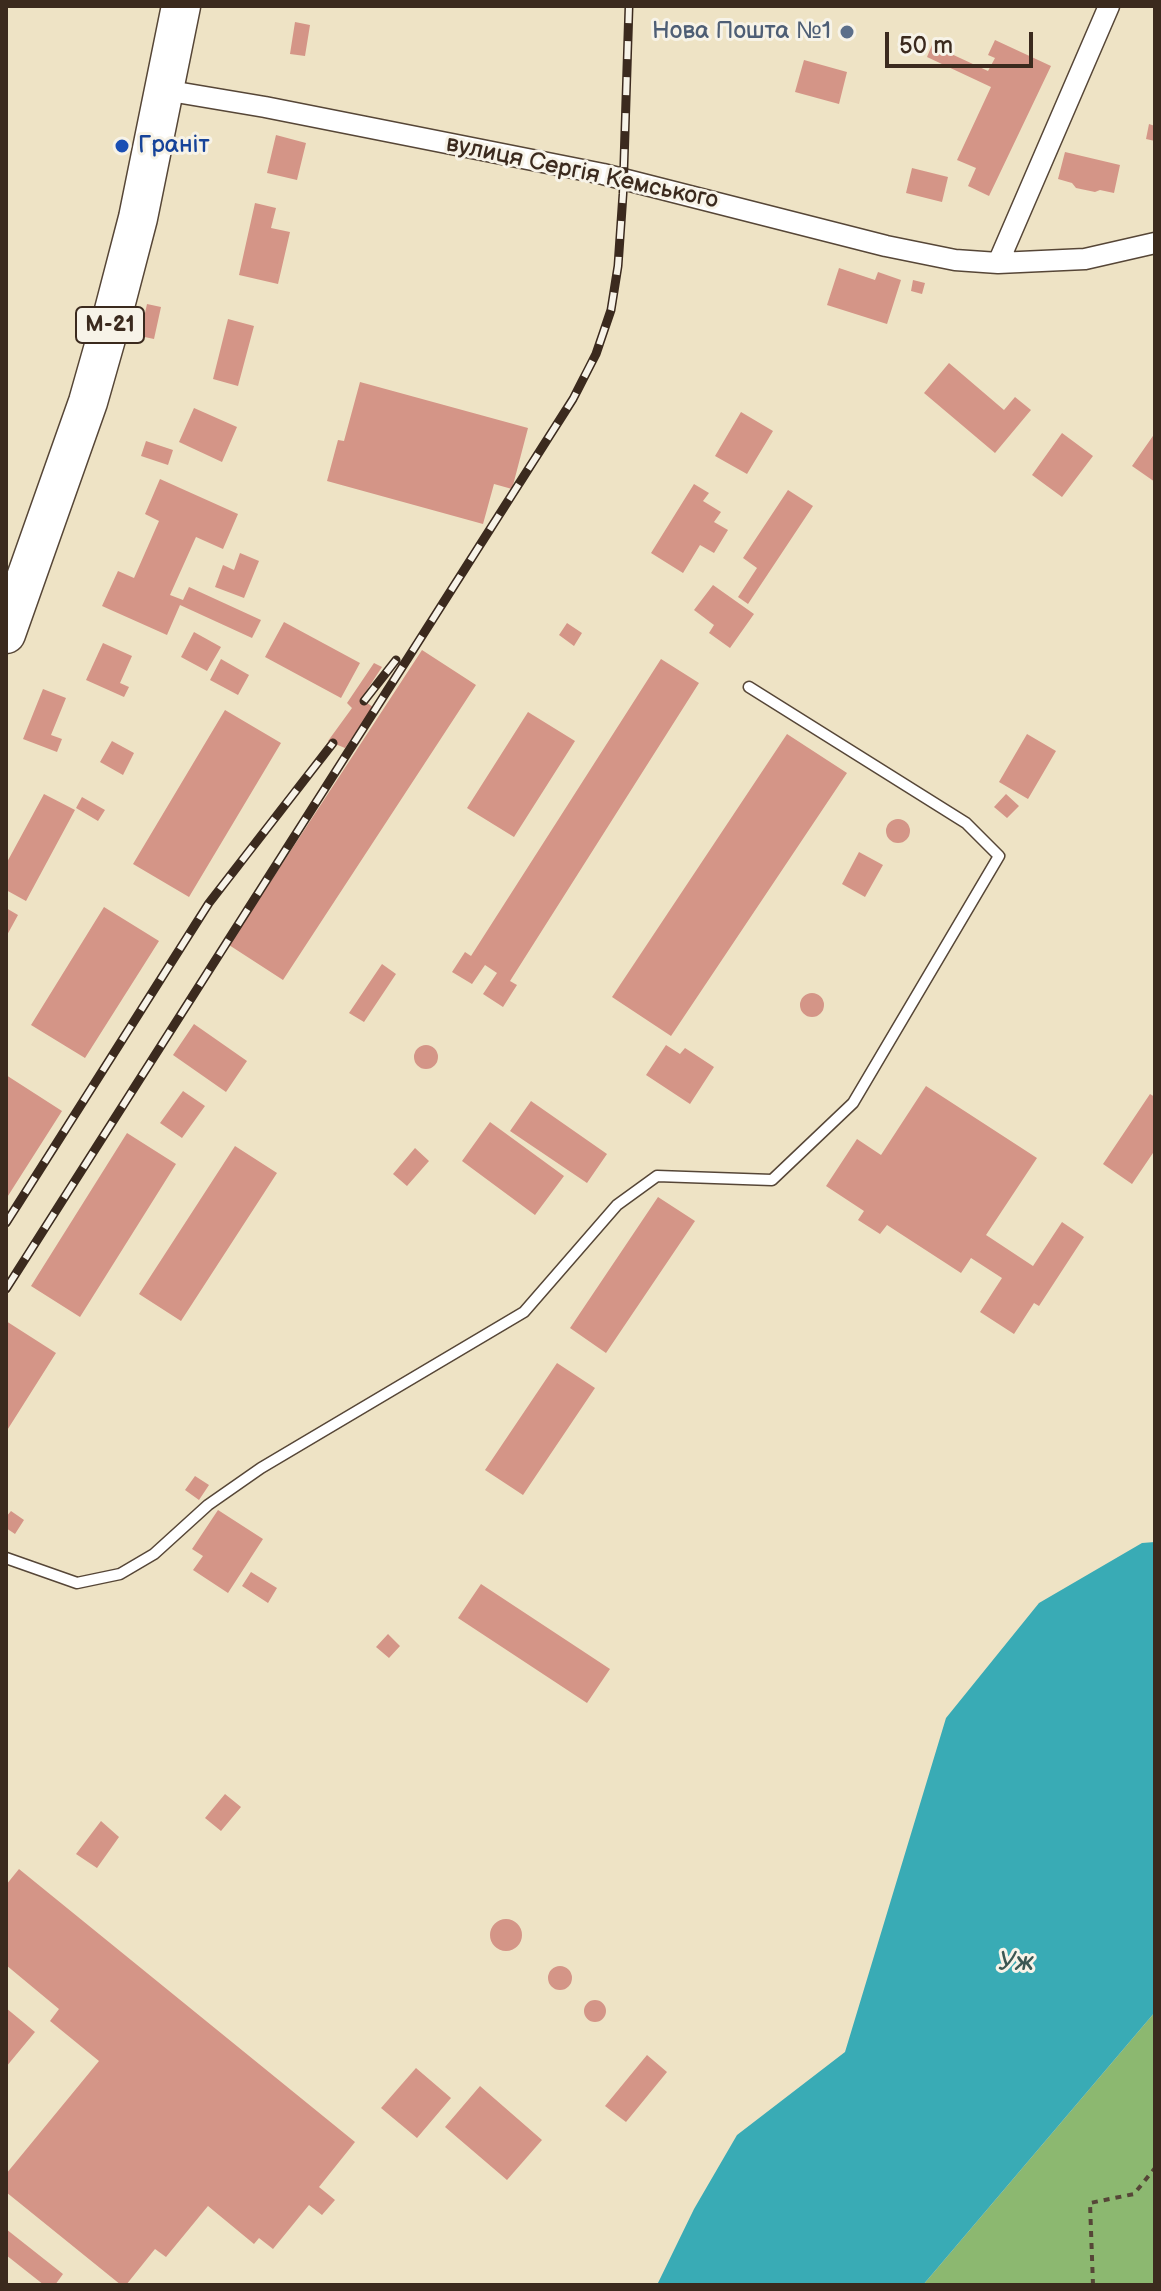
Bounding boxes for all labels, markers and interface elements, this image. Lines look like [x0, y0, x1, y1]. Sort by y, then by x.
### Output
scale bar [889, 16, 1037, 66]
place label: Нова Пошта №1 [652, 18, 831, 46]
marker: Нова Пошта №1 [838, 23, 856, 41]
text: 50 m [899, 31, 953, 60]
street label: вулиця Сергія Кемського [443, 130, 721, 216]
place label: Граніт [138, 132, 210, 160]
marker: Граніт [113, 137, 131, 155]
road number: М-21 [76, 307, 144, 343]
water label: Уж [998, 1947, 1034, 1979]

